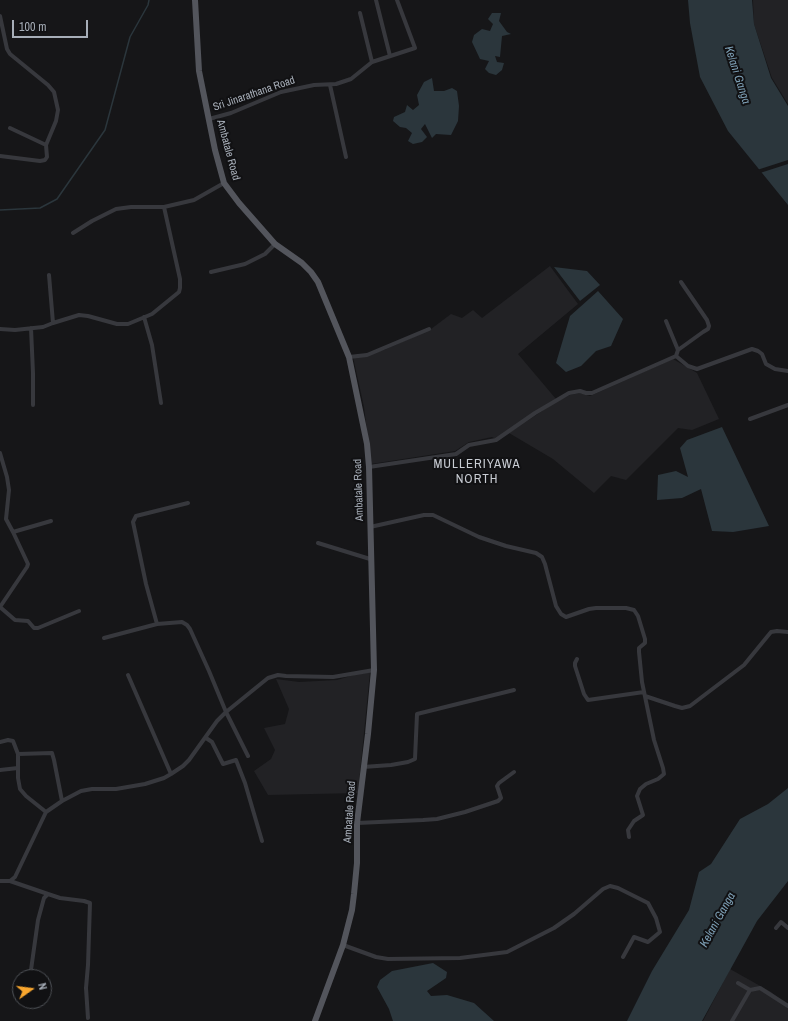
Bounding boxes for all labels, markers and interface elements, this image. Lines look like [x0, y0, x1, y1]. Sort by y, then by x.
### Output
scale bar [14, 12, 90, 38]
text: 100 m [19, 19, 46, 35]
water label: Kelani Ganga [721, 44, 753, 106]
street label: Sri Jinarathana Road [211, 74, 297, 114]
street label: Ambatale Road [214, 118, 242, 182]
district label: MULLERIYAWA NORTH [433, 457, 521, 488]
street label: Ambatale Road [351, 459, 367, 521]
street label: Ambatale Road [341, 781, 359, 843]
water label: Kelani Ganga [697, 890, 739, 950]
north arrow [12, 969, 52, 1009]
text: N [35, 981, 50, 991]

